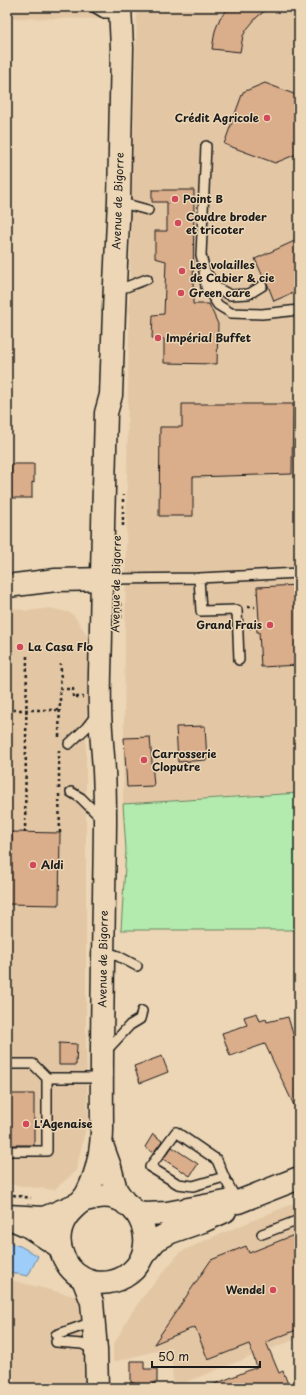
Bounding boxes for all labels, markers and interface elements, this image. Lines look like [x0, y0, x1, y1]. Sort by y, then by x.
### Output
place label: Crédit Agricole [175, 109, 260, 126]
marker: Crédit Agricole [262, 113, 272, 123]
street label: Avenue de Bigorre [107, 152, 128, 250]
place label: Point B [183, 190, 223, 207]
marker: Point B [170, 194, 180, 204]
place label: Coudre broder et tricoter [186, 208, 267, 238]
marker: Coudre broder et tricoter [173, 218, 183, 228]
place label: Les volailles de Cabier & cie [190, 256, 274, 286]
marker: Les volailles de Cabier & cie [177, 266, 187, 276]
place label: Green care [189, 284, 251, 301]
marker: Green care [176, 288, 186, 298]
place label: Impérial Buffet [166, 329, 251, 346]
marker: Impérial Buffet [153, 333, 163, 343]
street label: Avenue de Bigorre [106, 535, 125, 633]
place label: Grand Frais [196, 616, 262, 633]
marker: Grand Frais [265, 620, 275, 630]
place label: La Casa Flo [28, 638, 93, 655]
marker: La Casa Flo [15, 642, 25, 652]
place label: Carrosserie Cloputre [152, 745, 216, 775]
marker: Carrosserie Cloputre [139, 755, 149, 765]
place label: Aldi [41, 856, 64, 873]
marker: Aldi [28, 860, 38, 870]
street label: Avenue de Bigorre [93, 910, 112, 1008]
place label: L'Agenaise [34, 1115, 93, 1132]
marker: L'Agenaise [21, 1119, 31, 1129]
place label: Wendel [226, 1281, 265, 1298]
marker: Wendel [268, 1285, 278, 1295]
scale bar [152, 1343, 260, 1369]
text: 50 m [158, 1347, 189, 1365]

